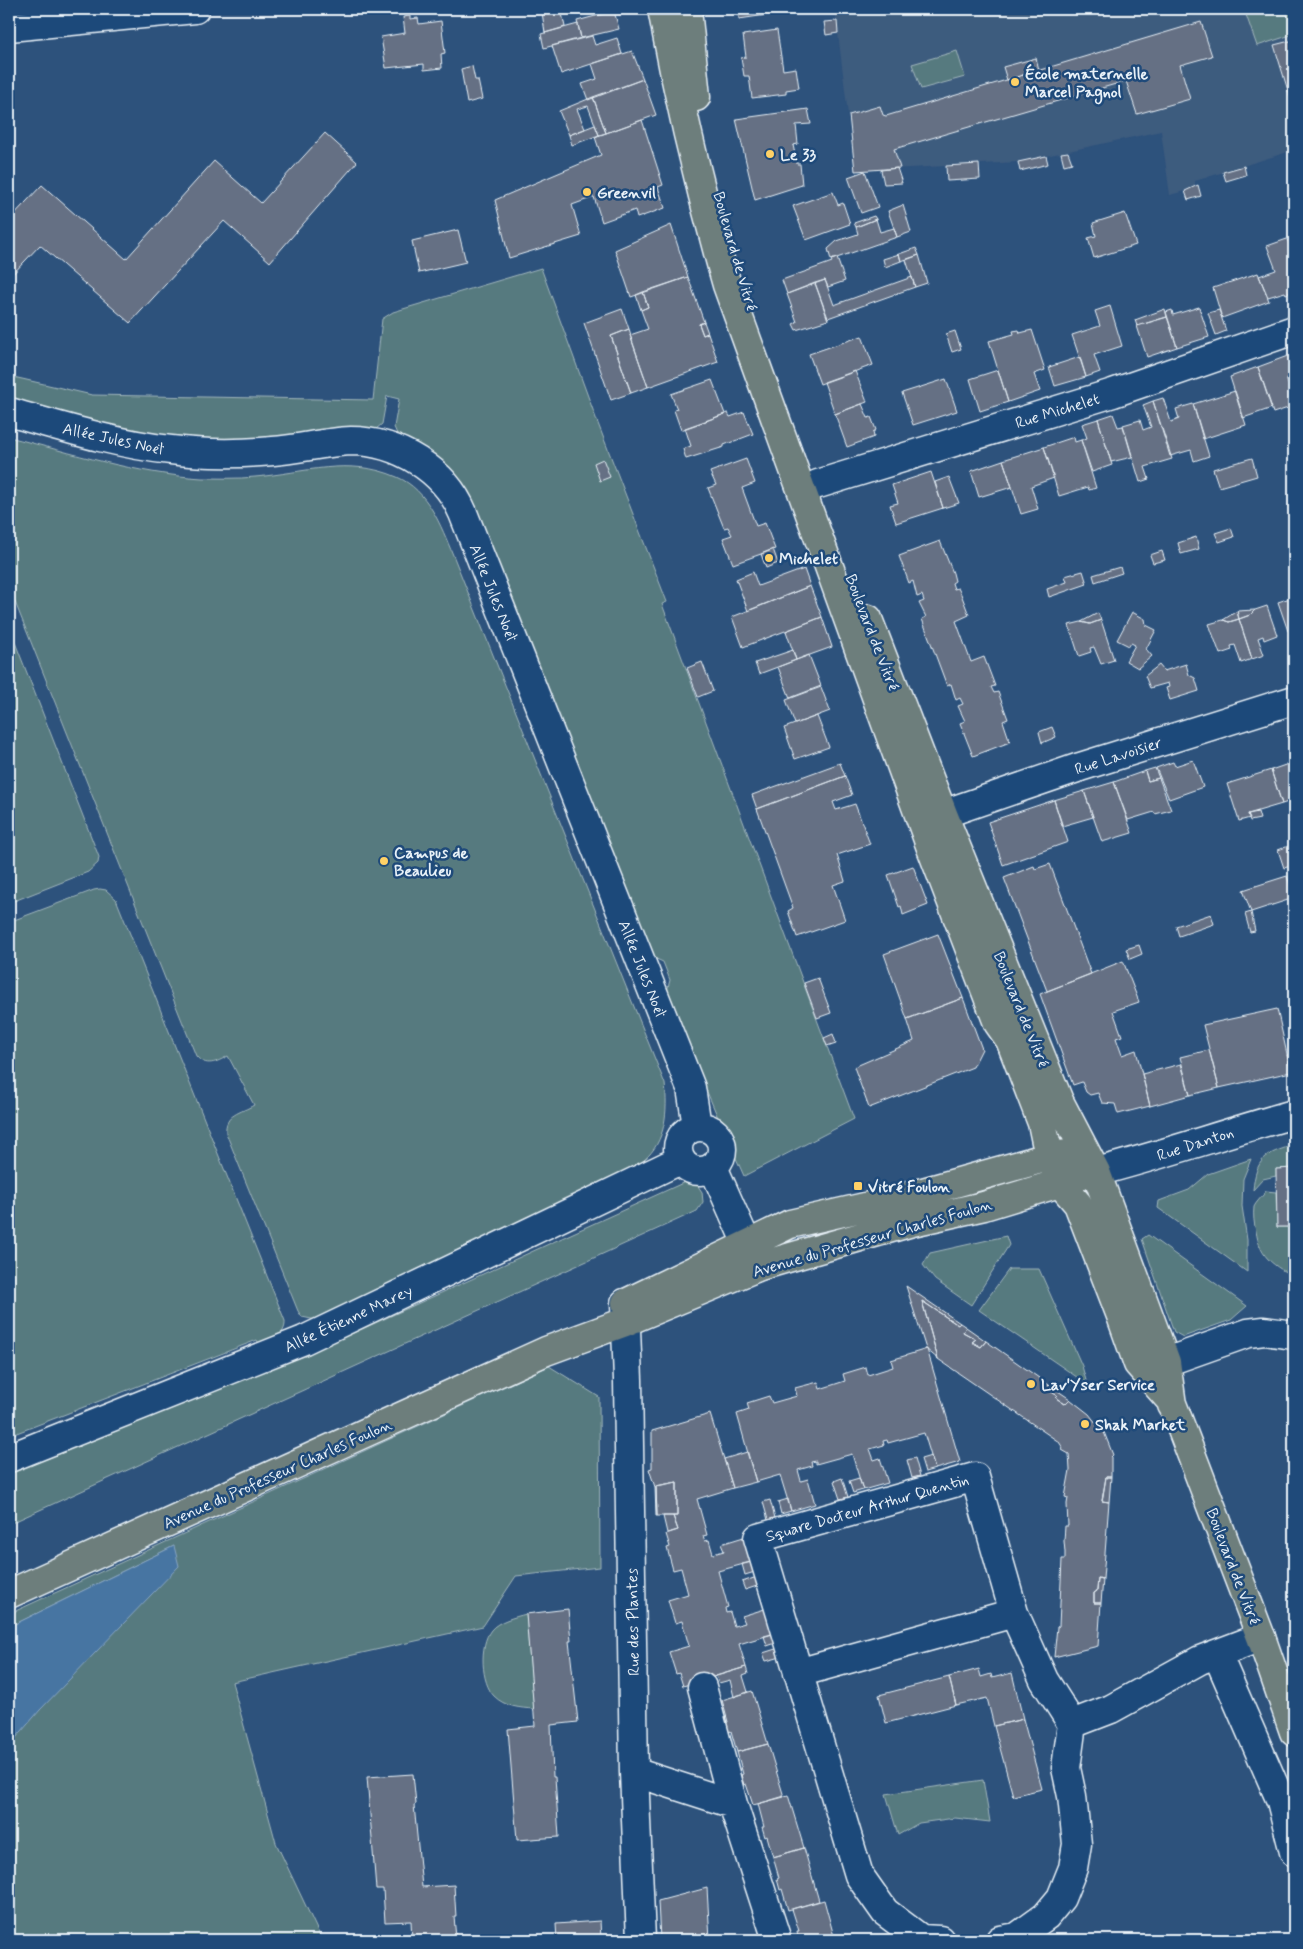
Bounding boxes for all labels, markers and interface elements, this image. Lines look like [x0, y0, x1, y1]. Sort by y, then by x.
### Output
place label: École maternelle Marcel Pagnol [1025, 63, 1149, 105]
marker: École maternelle Marcel Pagnol [1009, 76, 1021, 88]
place label: Le 33 [780, 145, 816, 166]
marker: Le 33 [764, 148, 776, 160]
place label: Greenvil [597, 183, 656, 204]
marker: Greenvil [581, 186, 593, 198]
street label: Boulevard de Vitré [708, 189, 762, 313]
street label: Rue Michelet [1013, 389, 1102, 434]
street label: Allée Jules Noël [60, 419, 166, 461]
street label: Allée Jules Noël [464, 541, 522, 645]
place label: Michelet [779, 549, 838, 570]
marker: Michelet [763, 552, 775, 564]
street label: Boulevard de Vitré [840, 571, 903, 694]
street label: Rue Lavoisier [1072, 732, 1165, 780]
place label: Campus de Beaulieu [394, 843, 468, 882]
marker: Campus de Beaulieu [378, 855, 390, 867]
street label: Allée Jules Noël [613, 917, 671, 1021]
street label: Boulevard de Vitré [988, 949, 1053, 1071]
street label: Rue Danton [1154, 1122, 1236, 1167]
place label: Vitré Foulon [868, 1177, 951, 1198]
marker: Vitré Foulon [852, 1180, 864, 1192]
street label: Avenue du Professeur Charles Foulon [750, 1194, 995, 1283]
street label: Allée Étienne Marey [281, 1280, 416, 1358]
place label: Lav'Yser Service [1041, 1375, 1155, 1396]
marker: Lav'Yser Service [1025, 1378, 1037, 1390]
street label: Avenue du Professeur Charles Foulon [160, 1414, 395, 1534]
place label: Shak Market [1095, 1415, 1186, 1436]
marker: Shak Market [1079, 1418, 1091, 1430]
street label: Square Docteur Arthur Quentin [763, 1469, 971, 1548]
street label: Boulevard de Vitré [1201, 1505, 1264, 1628]
street label: Rue des Plantes [622, 1568, 645, 1676]

